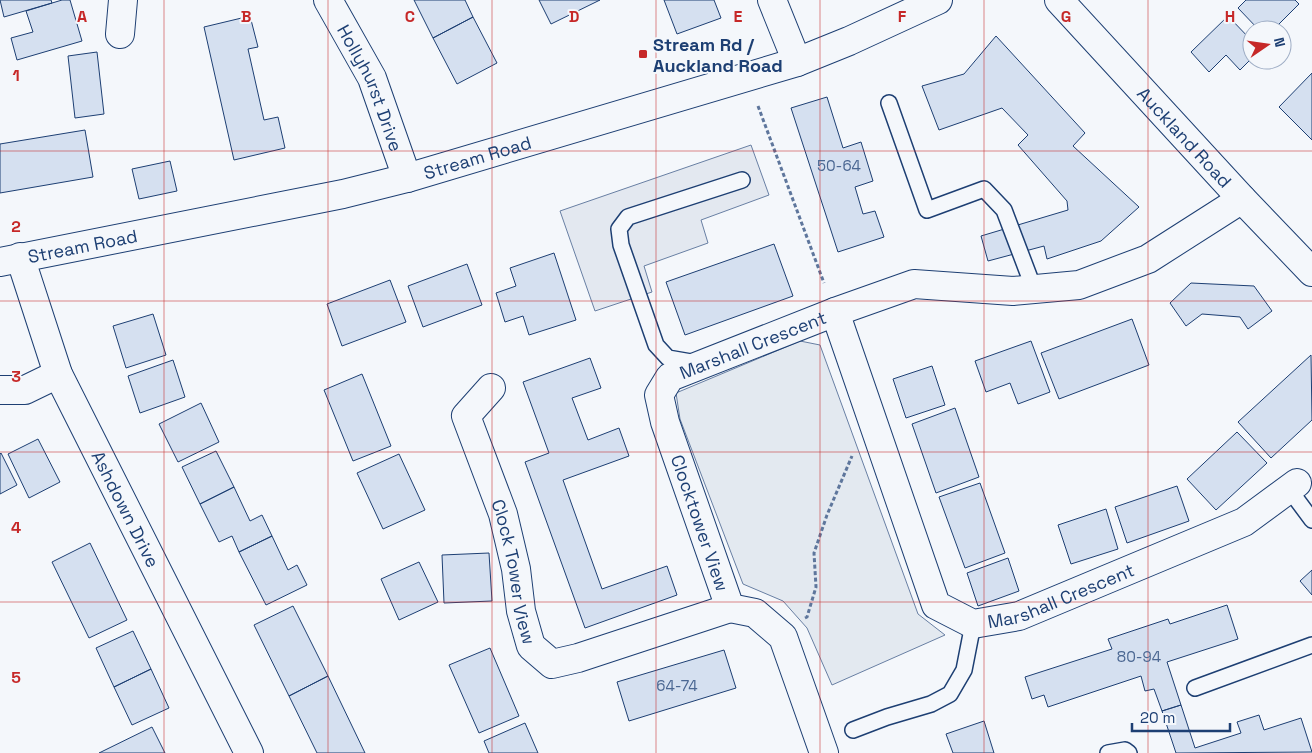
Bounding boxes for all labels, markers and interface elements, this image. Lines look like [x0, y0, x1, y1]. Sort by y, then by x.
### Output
text: A [77, 6, 87, 27]
text: B [241, 6, 251, 27]
text: C [405, 6, 415, 27]
text: D [569, 6, 579, 27]
text: E [734, 6, 743, 27]
text: F [898, 6, 907, 27]
text: G [1061, 6, 1071, 27]
text: H [1225, 6, 1235, 27]
street label: Hollyhurst Drive [333, 20, 408, 154]
north arrow [1242, 20, 1292, 70]
place label: Stream Rd / Auckland Road [653, 33, 783, 77]
text: N [1270, 35, 1289, 49]
marker: Stream Rd / Auckland Road [637, 48, 649, 60]
text: 1 [12, 65, 20, 86]
street label: Auckland Road [1133, 82, 1237, 192]
street label: Stream Road [421, 130, 534, 184]
house number: 50-64 [817, 156, 861, 175]
text: 2 [11, 216, 21, 237]
street label: Stream Road [26, 224, 139, 268]
street label: Marshall Crescent [676, 305, 829, 384]
text: 3 [11, 366, 21, 387]
street label: Ashdown Drive [87, 447, 165, 571]
street label: Clocktower View [666, 452, 734, 594]
street label: Clock Tower View [487, 496, 541, 647]
text: 4 [11, 517, 21, 538]
street label: Marshall Crescent [985, 558, 1137, 633]
house number: 80-94 [1117, 647, 1161, 666]
text: 5 [11, 667, 21, 688]
house number: 64-74 [656, 676, 698, 695]
scale bar [1132, 700, 1230, 732]
text: 20 m [1140, 708, 1175, 727]

